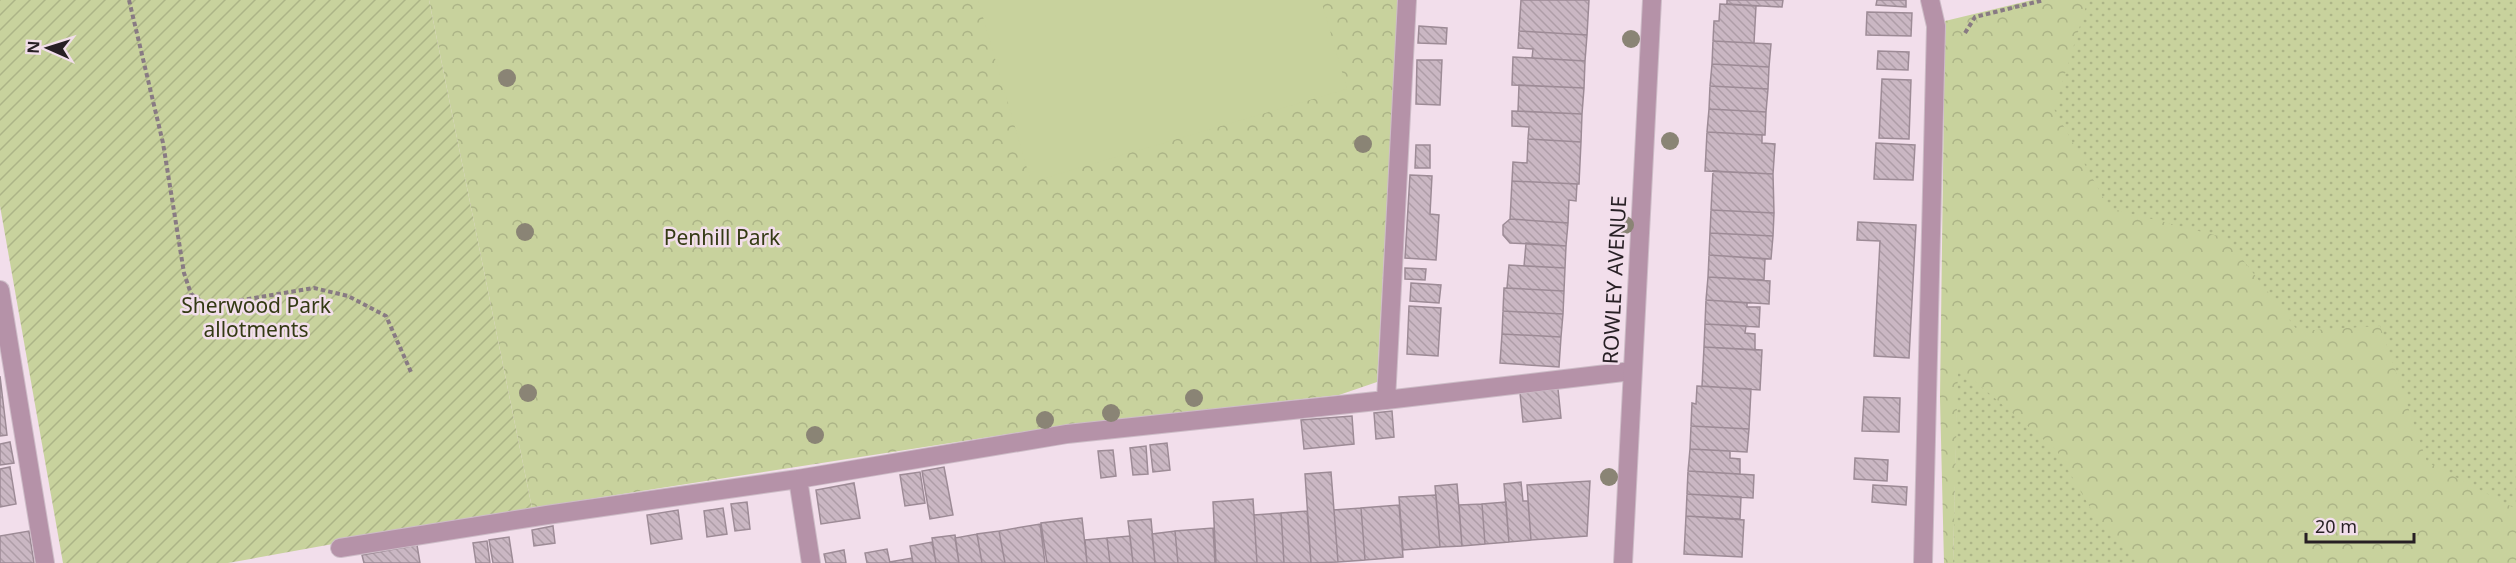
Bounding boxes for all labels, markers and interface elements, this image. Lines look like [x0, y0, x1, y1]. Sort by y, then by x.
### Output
north arrow [18, 18, 78, 78]
text: N [22, 40, 44, 54]
street label: ROWLEY AVENUE [1596, 195, 1632, 365]
park label: Penhill Park [664, 223, 781, 251]
park label: Sherwood Park allotments [181, 291, 332, 343]
scale bar [2306, 506, 2414, 544]
text: 20 m [2315, 514, 2357, 538]

